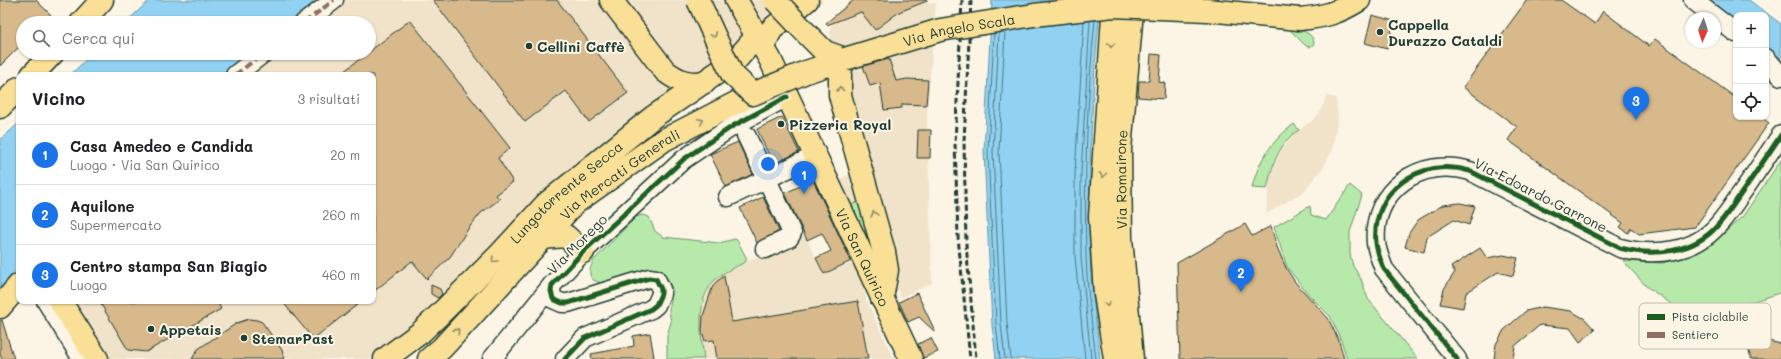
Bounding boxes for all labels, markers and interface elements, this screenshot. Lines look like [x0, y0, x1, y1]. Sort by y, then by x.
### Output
street label: Via Angelo Scala [900, 9, 1016, 50]
north arrow [1685, 12, 1721, 48]
map controls [1733, 12, 1769, 120]
button: + [1733, 12, 1769, 48]
place label: Cappella Durazzo Cataldi [1388, 15, 1502, 50]
search box [16, 16, 376, 60]
icon: search [30, 27, 52, 49]
marker: Cappella Durazzo Cataldi [1375, 27, 1385, 37]
text: Cerca qui [62, 28, 135, 48]
one-way arrow [709, 31, 717, 39]
place label: Cellini Caffè [537, 37, 625, 56]
marker: Cellini Caffè [524, 41, 534, 51]
one-way arrow [1106, 42, 1115, 48]
button: − [1733, 48, 1769, 84]
button: locate [1733, 84, 1769, 120]
one-way arrow [835, 86, 844, 92]
text: Vicino [32, 87, 85, 109]
pin: 3 [1623, 87, 1649, 120]
text: 3 risultati [298, 90, 360, 107]
place label: Pizzeria Royal [789, 115, 891, 134]
one-way arrow [697, 118, 704, 126]
marker: Pizzeria Royal [776, 119, 786, 129]
street label: Via Mercati Generali [555, 124, 683, 223]
street label: Via Romairone [1110, 129, 1131, 230]
text: Casa Amedeo e Candida [70, 136, 253, 156]
street label: Lungotorrente Secca [505, 136, 626, 247]
text: 1 [42, 146, 48, 163]
text: 20 m [330, 146, 360, 163]
street label: Via Edoardo Garrone [1471, 153, 1611, 237]
your location [758, 154, 778, 174]
text: Luogo · Via San Quirico [70, 156, 219, 173]
pin: 1 [791, 161, 817, 194]
one-way arrow [1098, 172, 1107, 178]
text: Aquilone [70, 196, 135, 216]
street label: Via San Quirico [832, 205, 894, 309]
text: 2 [41, 206, 49, 223]
text: 260 m [322, 206, 360, 223]
street label: Via Morego [543, 210, 611, 278]
one-way arrow [870, 211, 879, 218]
text: Supermercato [70, 216, 161, 233]
text: Centro stampa San Biagio [70, 256, 267, 276]
one-way arrow [491, 256, 499, 263]
pin: 2 [1228, 259, 1254, 292]
text: 3 [41, 266, 49, 283]
text: 460 m [322, 266, 360, 283]
text: Luogo [70, 276, 107, 293]
one-way arrow [1102, 301, 1111, 307]
legend [1639, 303, 1771, 349]
text: Pista ciclabile [1672, 309, 1749, 324]
place label: Appetais [159, 320, 221, 339]
marker: Appetais [146, 324, 156, 334]
text: Sentiero [1672, 327, 1719, 342]
place label: StemarPast [252, 329, 334, 348]
one-way arrow [452, 329, 459, 336]
marker: StemarPast [239, 333, 249, 343]

